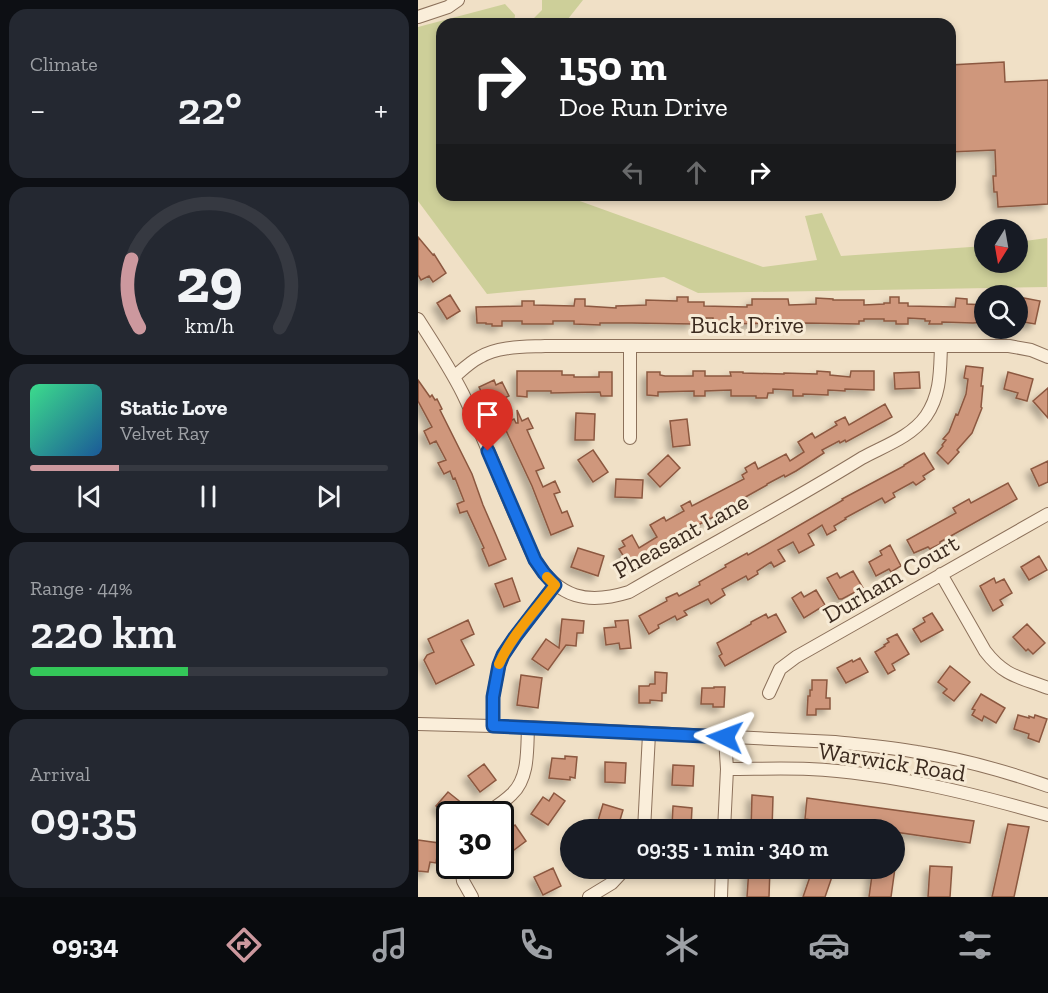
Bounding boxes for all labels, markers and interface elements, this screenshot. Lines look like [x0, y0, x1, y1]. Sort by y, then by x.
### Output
text: 150 m [559, 40, 667, 91]
icon: right [460, 42, 538, 120]
text: Climate [30, 52, 98, 76]
text: 22° [178, 82, 242, 136]
text: − [30, 90, 45, 129]
text: + [374, 90, 388, 129]
text: Doe Run Drive [559, 91, 728, 123]
icon: left [617, 156, 650, 189]
icon: ahead [680, 156, 713, 189]
icon: right [743, 156, 776, 189]
north arrow [974, 219, 1028, 273]
map controls [974, 219, 1028, 339]
text: 29 [176, 243, 242, 318]
button: search [974, 285, 1028, 339]
street label: Buck Drive [690, 310, 804, 339]
text: km/h [185, 313, 233, 338]
pin [462, 389, 513, 451]
text: Static Love [120, 394, 227, 421]
icon: arrive [471, 398, 504, 431]
text: Velvet Ray [120, 421, 209, 445]
icon: previous [73, 480, 106, 513]
icon: pause [192, 480, 225, 513]
icon: next [312, 480, 345, 513]
street label: Pheasant Lane [608, 487, 753, 585]
street label: Durham Court [818, 528, 964, 629]
text: Range · 44% [30, 576, 133, 600]
text: 220 km [30, 606, 176, 660]
position arrow [693, 705, 757, 769]
street label: Warwick Road [816, 736, 968, 787]
text: Arrival [30, 762, 90, 786]
text: 09:35 [30, 792, 137, 846]
speed limit sign: 30 [436, 801, 514, 879]
text: 09:35 · 1 min · 340 m [637, 835, 828, 862]
icon: directions [223, 924, 265, 966]
icon: music [369, 924, 411, 966]
icon: phone [515, 924, 557, 966]
icon: climate [661, 924, 703, 966]
icon: car [808, 924, 850, 966]
icon: filters [954, 924, 996, 966]
text: 09:34 [52, 929, 119, 961]

